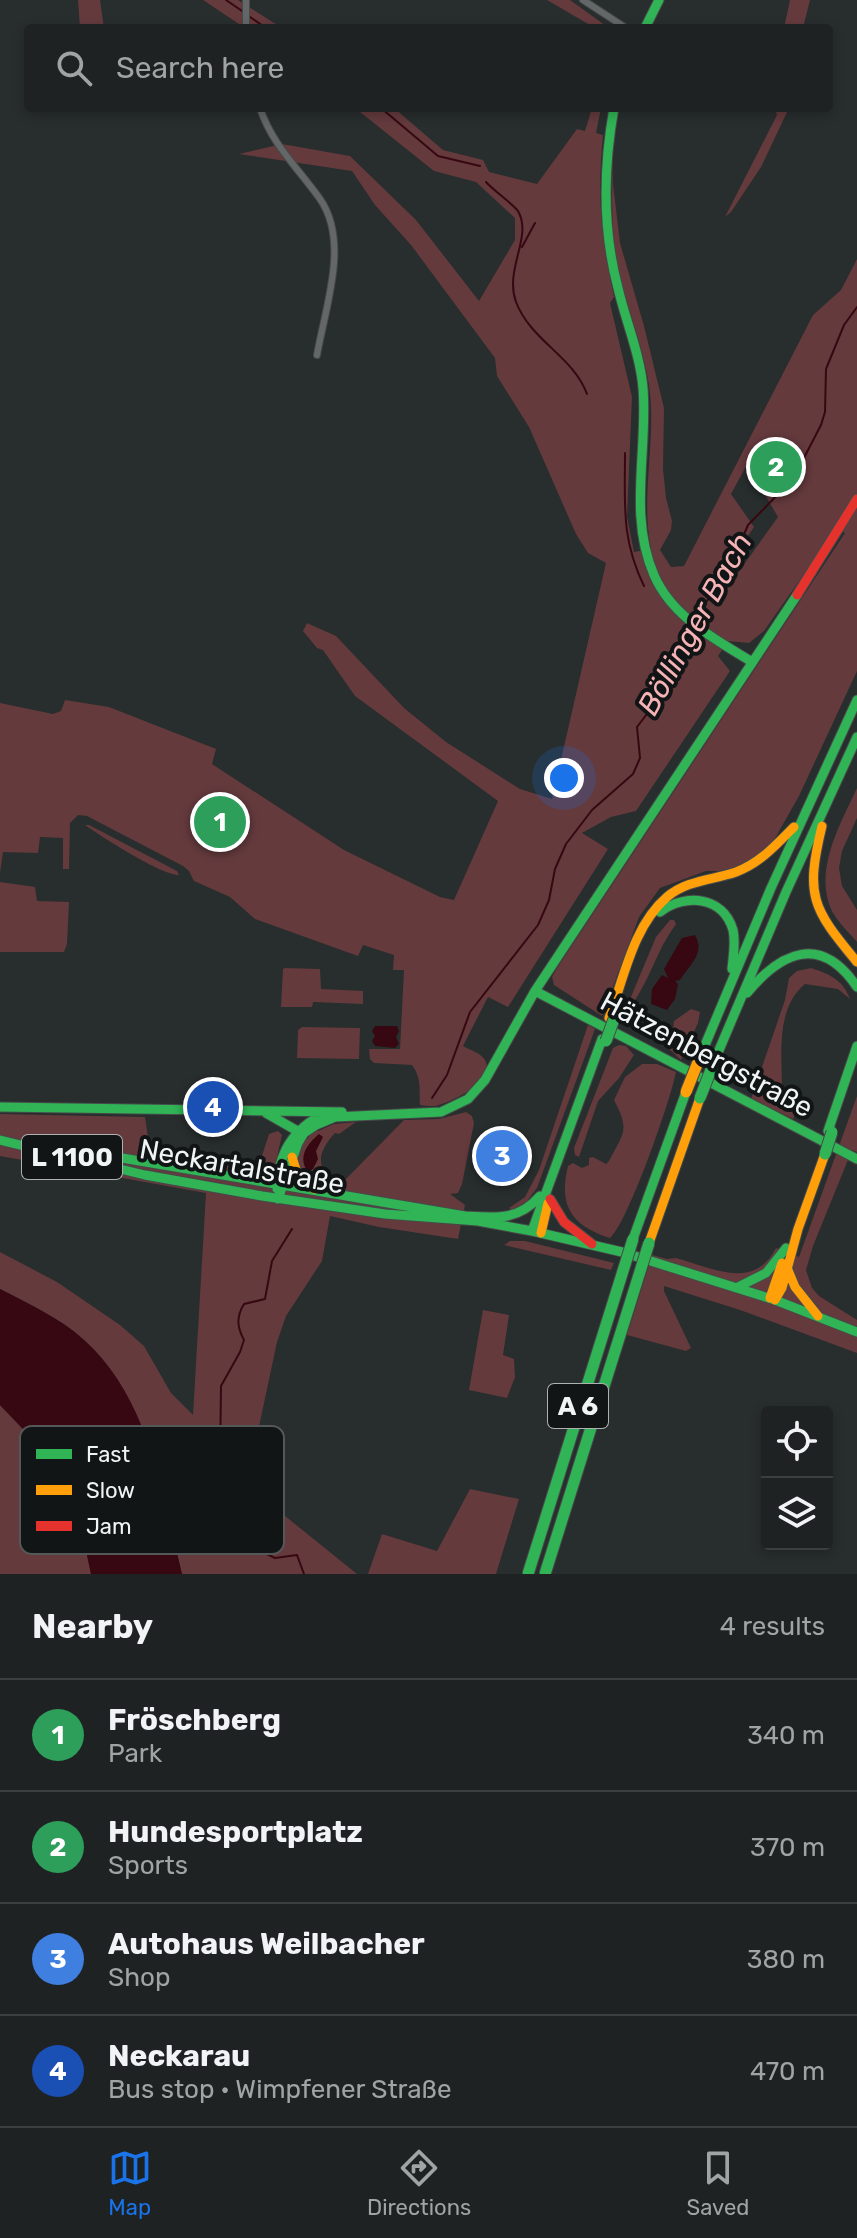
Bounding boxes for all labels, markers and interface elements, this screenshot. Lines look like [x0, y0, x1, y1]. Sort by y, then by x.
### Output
search box [24, 24, 833, 112]
icon: search [52, 46, 96, 90]
text: Search here [116, 50, 284, 86]
pin: 2 [750, 437, 802, 497]
water label: Böllinger Bach [630, 527, 760, 721]
your location [544, 758, 584, 798]
pin: 1 [194, 792, 246, 852]
street label: Hätzenbergstraße [595, 985, 819, 1124]
pin: 4 [187, 1077, 239, 1137]
pin: 3 [476, 1126, 528, 1186]
street label: Neckartalstraße [137, 1132, 347, 1201]
road number: L 1100 [22, 1135, 122, 1179]
road number: A 6 [548, 1384, 608, 1428]
map controls [761, 1406, 833, 1550]
button: locate [761, 1406, 833, 1478]
legend [20, 1426, 284, 1554]
text: Fast [86, 1441, 131, 1468]
text: Slow [86, 1477, 135, 1504]
button: layers [761, 1478, 833, 1550]
text: Jam [86, 1513, 132, 1540]
text: Nearby [32, 1606, 153, 1647]
text: 4 results [720, 1611, 825, 1642]
text: Fröschberg [108, 1702, 281, 1738]
text: 1 [52, 1720, 64, 1751]
text: 340 m [747, 1720, 825, 1751]
text: Park [108, 1738, 162, 1769]
text: Hundesportplatz [108, 1814, 363, 1850]
text: 2 [50, 1832, 66, 1863]
text: 370 m [750, 1832, 825, 1863]
text: Sports [108, 1850, 188, 1881]
text: Autohaus Weilbacher [108, 1926, 425, 1962]
text: 3 [49, 1944, 67, 1975]
text: 380 m [747, 1944, 825, 1975]
text: Shop [108, 1962, 170, 1993]
text: Neckarau [108, 2038, 250, 2074]
text: 4 [49, 2056, 67, 2087]
text: 470 m [750, 2056, 825, 2087]
text: Bus stop · Wimpfener Straße [108, 2074, 451, 2105]
tab: Map [108, 2146, 152, 2221]
tab: Directions [367, 2146, 471, 2221]
tab: Saved [687, 2146, 749, 2221]

